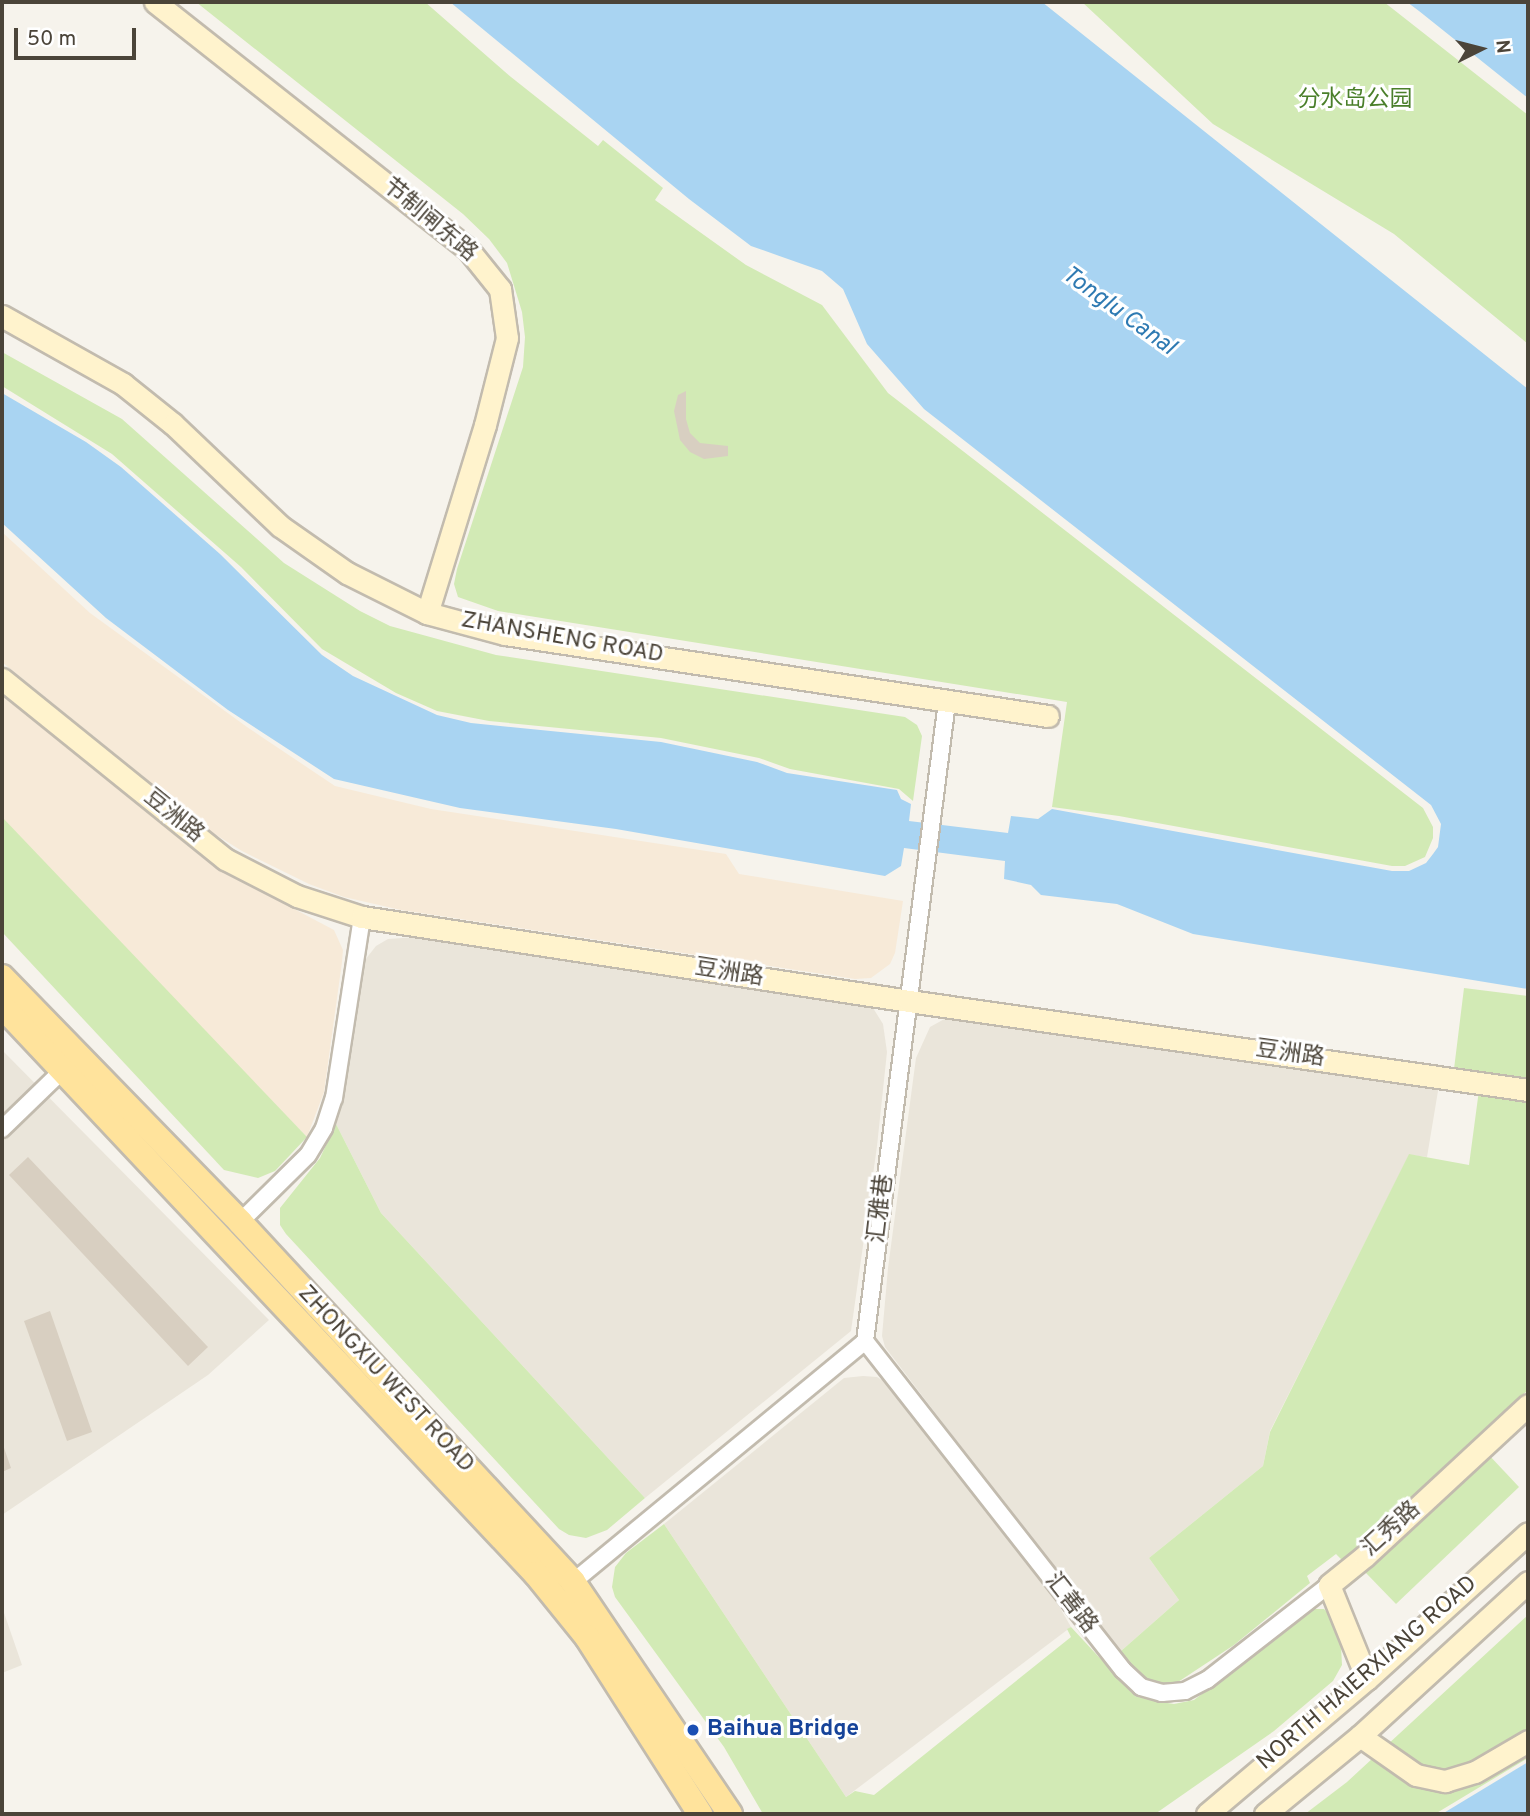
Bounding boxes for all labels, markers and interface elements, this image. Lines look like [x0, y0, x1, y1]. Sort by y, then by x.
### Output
scale bar [18, 14, 140, 58]
north arrow [1446, 14, 1516, 84]
text: 50 m [27, 26, 76, 53]
text: N [1489, 39, 1515, 55]
park label: 分水岛公园 [1298, 87, 1412, 115]
street label: 节制闸东路 [376, 173, 482, 269]
water label: Tonglu Canal [1056, 261, 1180, 363]
street label: ZHANSHENG ROAD [459, 608, 665, 670]
street label: 豆洲路 [138, 785, 208, 849]
street label: 豆洲路 [693, 955, 765, 993]
street label: 豆洲路 [1254, 1037, 1326, 1073]
street label: 汇雅巷 [864, 1173, 900, 1245]
street label: ZHONGXIU WEST ROAD [291, 1280, 479, 1480]
street label: 汇秀路 [1357, 1497, 1427, 1563]
street label: 汇善路 [1038, 1568, 1102, 1640]
street label: NORTH HAIERXIANG ROAD [1252, 1571, 1484, 1777]
place label: Baihua Bridge [707, 1716, 859, 1744]
marker: Baihua Bridge [685, 1722, 701, 1738]

